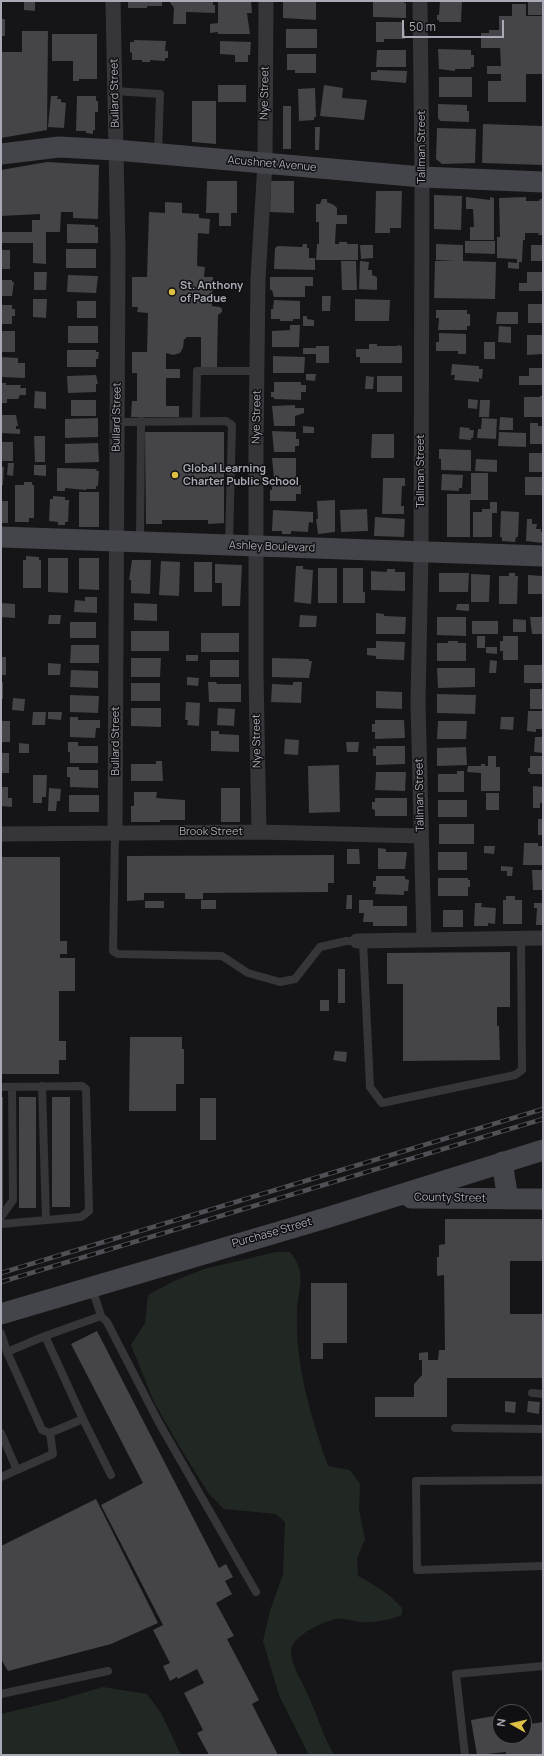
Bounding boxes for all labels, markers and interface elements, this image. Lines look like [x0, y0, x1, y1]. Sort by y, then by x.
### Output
scale bar [404, 12, 506, 38]
text: 50 m [409, 18, 436, 35]
street label: Bullard Street [108, 58, 122, 128]
street label: Nye Street [258, 66, 272, 120]
street label: Tallman Street [415, 110, 429, 184]
street label: Acushnet Avenue [227, 154, 317, 174]
place label: St. Anthony of Padue [180, 279, 243, 305]
marker: St. Anthony of Padue [167, 287, 177, 297]
street label: Bullard Street [110, 382, 124, 452]
street label: Nye Street [250, 390, 264, 444]
street label: Tallman Street [414, 434, 428, 508]
place label: Global Learning Charter Public School [183, 462, 299, 488]
marker: Global Learning Charter Public School [170, 470, 180, 480]
street label: Ashley Boulevard [229, 539, 315, 555]
street label: Bullard Street [109, 706, 123, 776]
street label: Nye Street [250, 714, 264, 768]
street label: Tallman Street [413, 758, 427, 832]
street label: Brook Street [179, 825, 243, 839]
street label: County Street [414, 1191, 486, 1205]
street label: Purchase Street [231, 1215, 313, 1251]
north arrow [492, 1704, 532, 1744]
text: N [493, 1717, 509, 1727]

